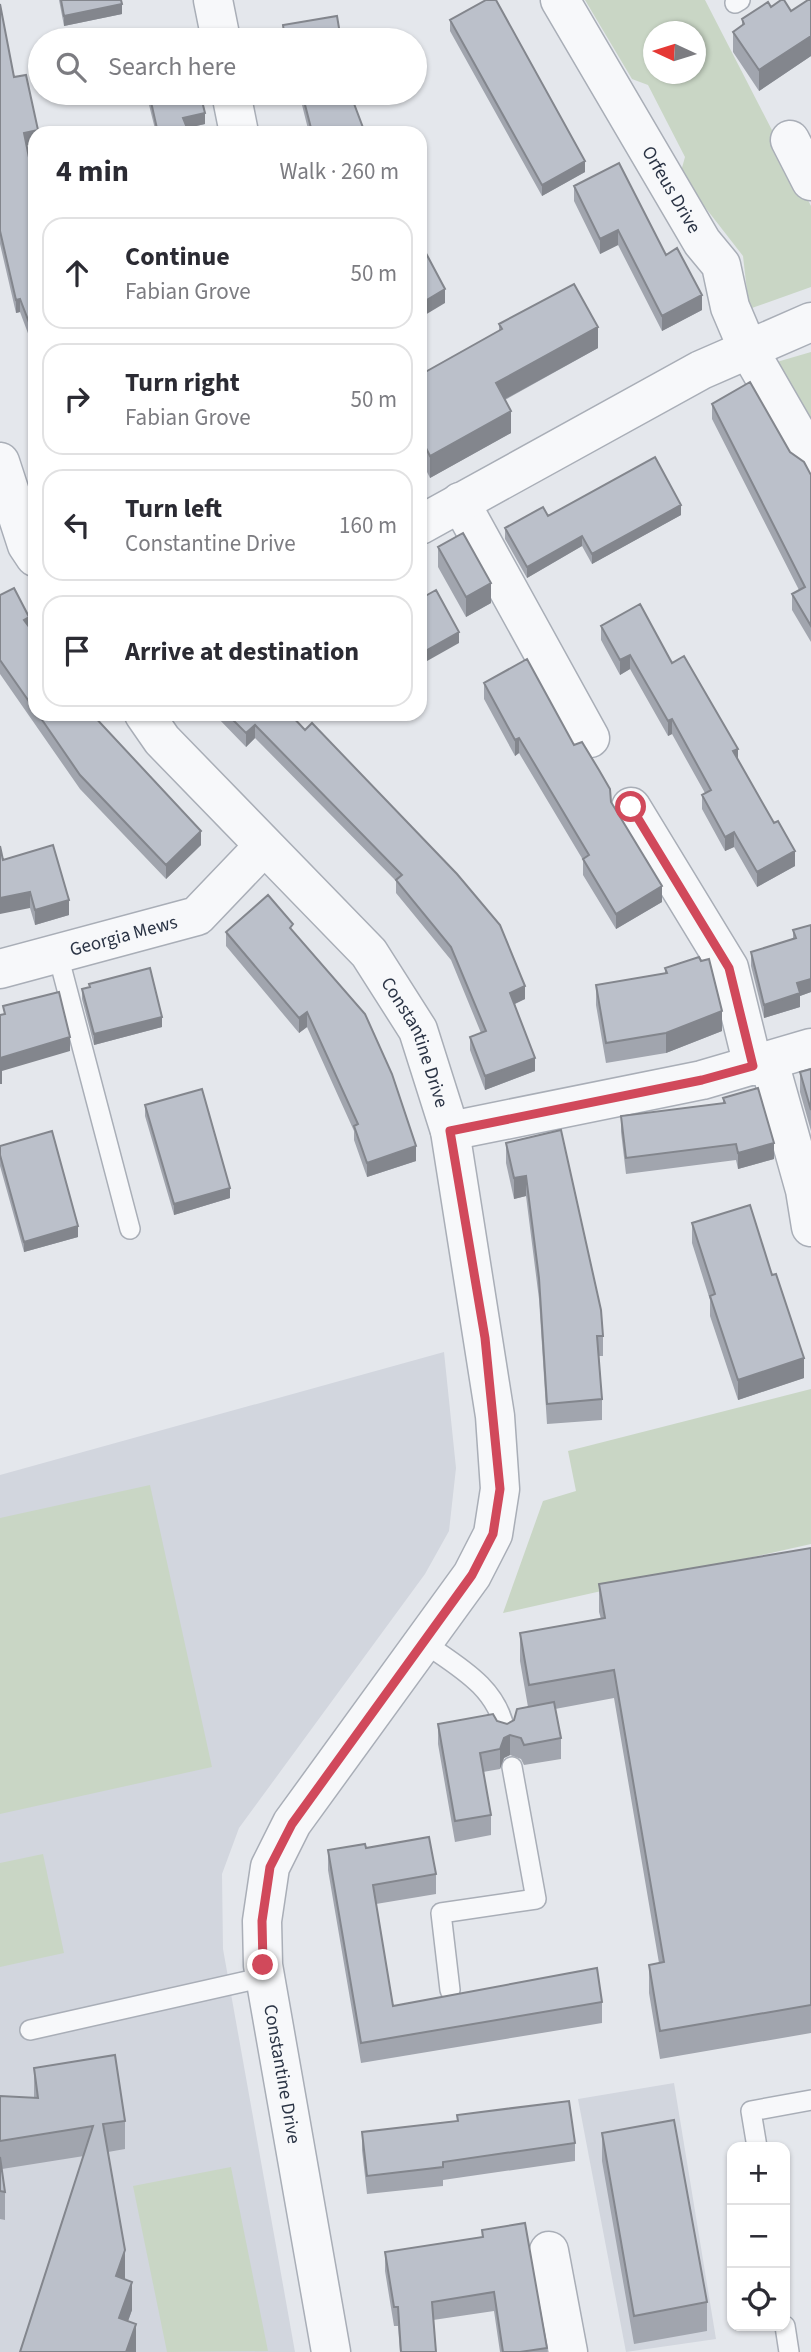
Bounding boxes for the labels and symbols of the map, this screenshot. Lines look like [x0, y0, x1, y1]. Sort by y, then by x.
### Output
north arrow [643, 21, 706, 84]
street label: Orfeus Drive [635, 141, 708, 239]
route start [615, 791, 646, 822]
street label: Georgia Mews [67, 908, 181, 963]
street label: Constantine Drive [374, 972, 455, 1111]
route end [247, 1949, 278, 1980]
street label: Constantine Drive [257, 2002, 308, 2146]

